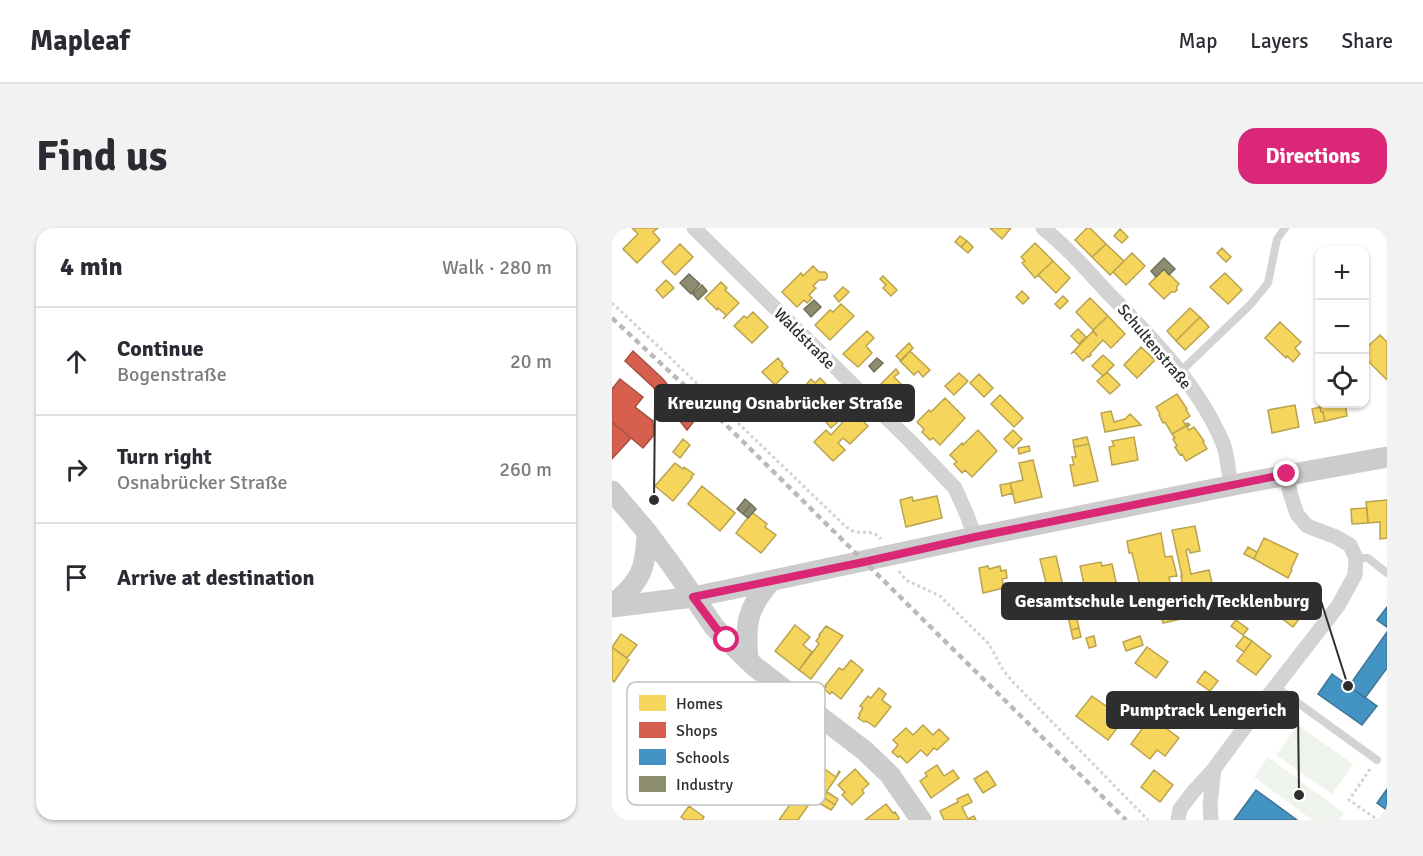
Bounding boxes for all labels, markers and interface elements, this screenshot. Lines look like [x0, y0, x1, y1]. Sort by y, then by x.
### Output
text: Mapleaf [30, 24, 130, 58]
text: Map [1179, 28, 1217, 54]
text: Layers [1250, 28, 1308, 54]
text: Share [1341, 28, 1393, 54]
button: Directions [1238, 128, 1387, 184]
text: Find us [36, 131, 167, 182]
map controls [1315, 246, 1369, 408]
button: + [1315, 246, 1369, 300]
text: 4 min [60, 251, 123, 283]
text: Walk · 280 m [442, 255, 552, 280]
street label: Schultenstraße [1113, 300, 1196, 393]
button: − [1315, 300, 1369, 354]
street label: Waldstraße [769, 304, 839, 374]
text: Continue [117, 335, 204, 362]
icon: ahead [60, 345, 93, 378]
text: 20 m [510, 349, 552, 374]
button: locate [1315, 354, 1369, 408]
text: Bogenstraße [117, 362, 227, 387]
callout: Kreuzung Osnabrücker Straße [655, 385, 914, 421]
text: Kreuzung Osnabrücker Straße [667, 392, 903, 414]
text: Turn right [117, 443, 212, 470]
icon: right [60, 453, 93, 486]
text: 260 m [499, 457, 552, 482]
route end [1273, 460, 1299, 486]
text: Osnabrücker Straße [117, 470, 288, 495]
icon: arrive [60, 561, 93, 594]
text: Arrive at destination [117, 564, 314, 591]
callout: Gesamtschule Lengerich/Tecklenburg [1002, 583, 1321, 619]
text: Gesamtschule Lengerich/Tecklenburg [1015, 590, 1310, 612]
route start [713, 626, 739, 652]
legend [627, 682, 825, 805]
callout: Pumptrack Lengerich [1107, 692, 1298, 728]
text: Homes [676, 694, 723, 714]
text: Pumptrack Lengerich [1119, 699, 1287, 721]
text: Shops [676, 721, 717, 741]
text: Schools [676, 748, 729, 768]
text: Industry [676, 775, 734, 795]

